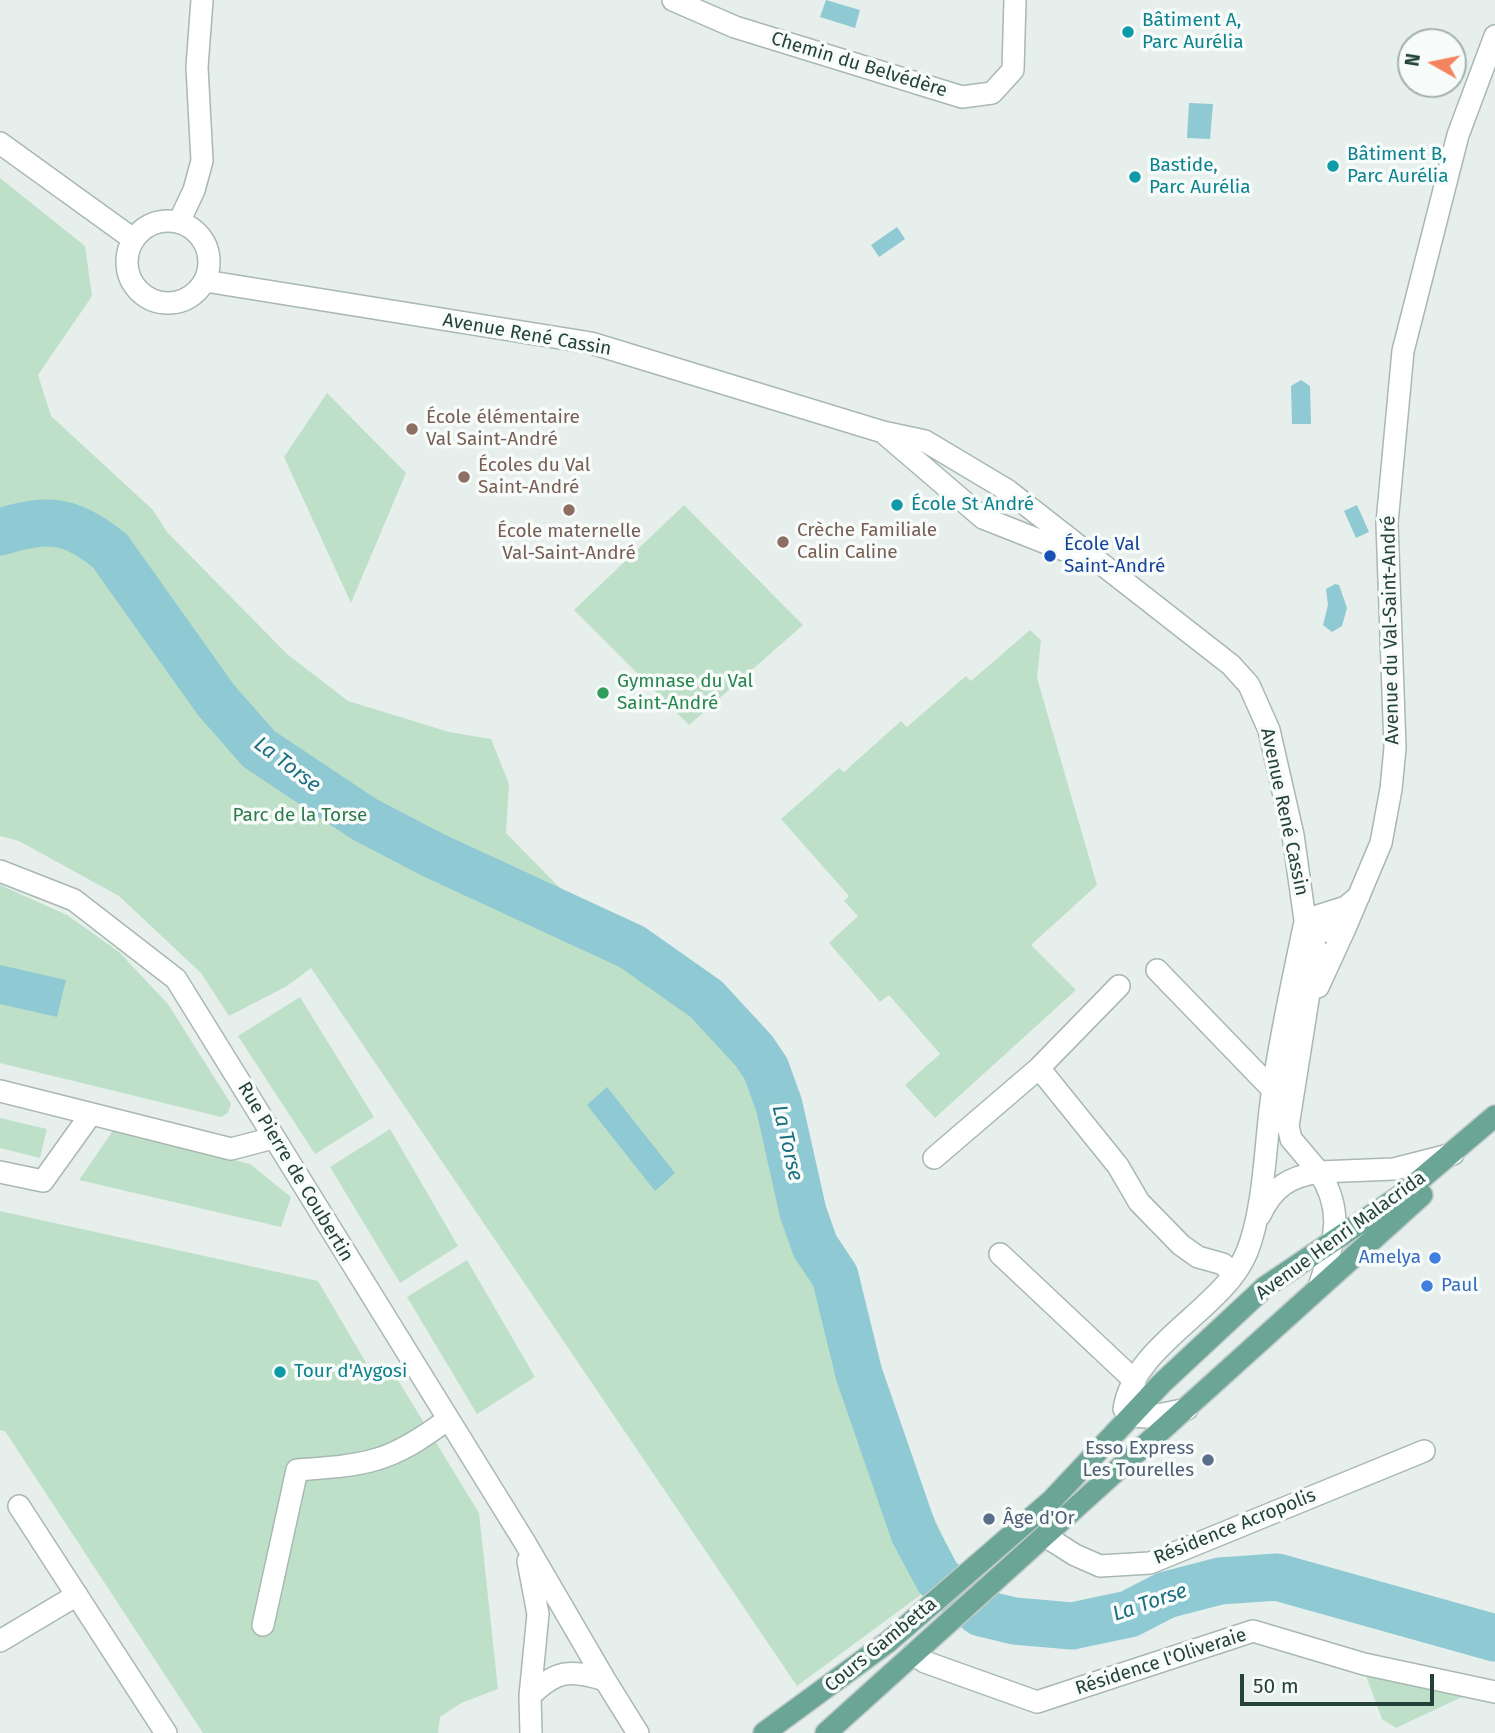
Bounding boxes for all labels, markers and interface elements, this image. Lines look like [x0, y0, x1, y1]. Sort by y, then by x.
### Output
place label: Bâtiment A, Parc Aurélia [1142, 10, 1244, 54]
marker: Bâtiment A, Parc Aurélia [1120, 24, 1136, 40]
street label: Chemin du Belvédère [768, 27, 950, 103]
north arrow [1397, 28, 1467, 98]
text: N [1400, 52, 1425, 68]
place label: Bâtiment B, Parc Aurélia [1347, 144, 1449, 188]
place label: Bastide, Parc Aurélia [1149, 155, 1251, 199]
marker: Bâtiment B, Parc Aurélia [1325, 158, 1341, 174]
marker: Bastide, Parc Aurélia [1127, 169, 1143, 185]
street label: Avenue René Cassin [441, 309, 613, 361]
place label: École élémentaire Val Saint-André [426, 407, 580, 451]
marker: École élémentaire Val Saint-André [404, 421, 420, 437]
place label: Écoles du Val Saint-André [478, 455, 590, 499]
marker: Écoles du Val Saint-André [456, 469, 472, 485]
place label: École St André [911, 494, 1034, 516]
marker: École St André [889, 497, 905, 513]
marker: École maternelle Val-Saint-André [561, 502, 577, 518]
street label: Avenue du Val-Saint-André [1378, 515, 1404, 745]
place label: Crèche Familiale Calin Caline [797, 520, 937, 564]
place label: École maternelle Val-Saint-André [497, 521, 641, 565]
marker: Crèche Familiale Calin Caline [775, 534, 791, 550]
place label: École Val Saint-André [1064, 534, 1165, 578]
marker: École Val Saint-André [1042, 548, 1058, 564]
place label: Gymnase du Val Saint-André [617, 671, 753, 715]
marker: Gymnase du Val Saint-André [595, 685, 611, 701]
street label: Avenue René Cassin [1255, 726, 1313, 898]
water label: La Torse [249, 732, 325, 798]
park label: Parc de la Torse [233, 805, 367, 827]
street label: Rue Pierre de Coubertin [232, 1078, 358, 1266]
water label: La Torse [766, 1103, 808, 1183]
street label: Avenue Henri Malacrida [1252, 1167, 1430, 1305]
place label: Amelya [1359, 1247, 1421, 1269]
marker: Amelya [1427, 1250, 1443, 1266]
place label: Paul [1441, 1275, 1478, 1297]
marker: Paul [1419, 1278, 1435, 1294]
place label: Tour d'Aygosi [294, 1361, 407, 1383]
marker: Tour d'Aygosi [272, 1364, 288, 1380]
place label: Esso Express Les Tourelles [1082, 1438, 1194, 1482]
marker: Esso Express Les Tourelles [1200, 1452, 1216, 1468]
street label: Résidence Acropolis [1151, 1484, 1319, 1570]
place label: Âge d'Or [1003, 1508, 1075, 1530]
marker: Âge d'Or [981, 1511, 997, 1527]
water label: La Torse [1109, 1579, 1191, 1627]
street label: Cours Gambetta [820, 1593, 942, 1697]
street label: Résidence l'Oliveraie [1073, 1624, 1249, 1700]
scale bar [1243, 1660, 1437, 1704]
text: 50 m [1253, 1673, 1299, 1699]

